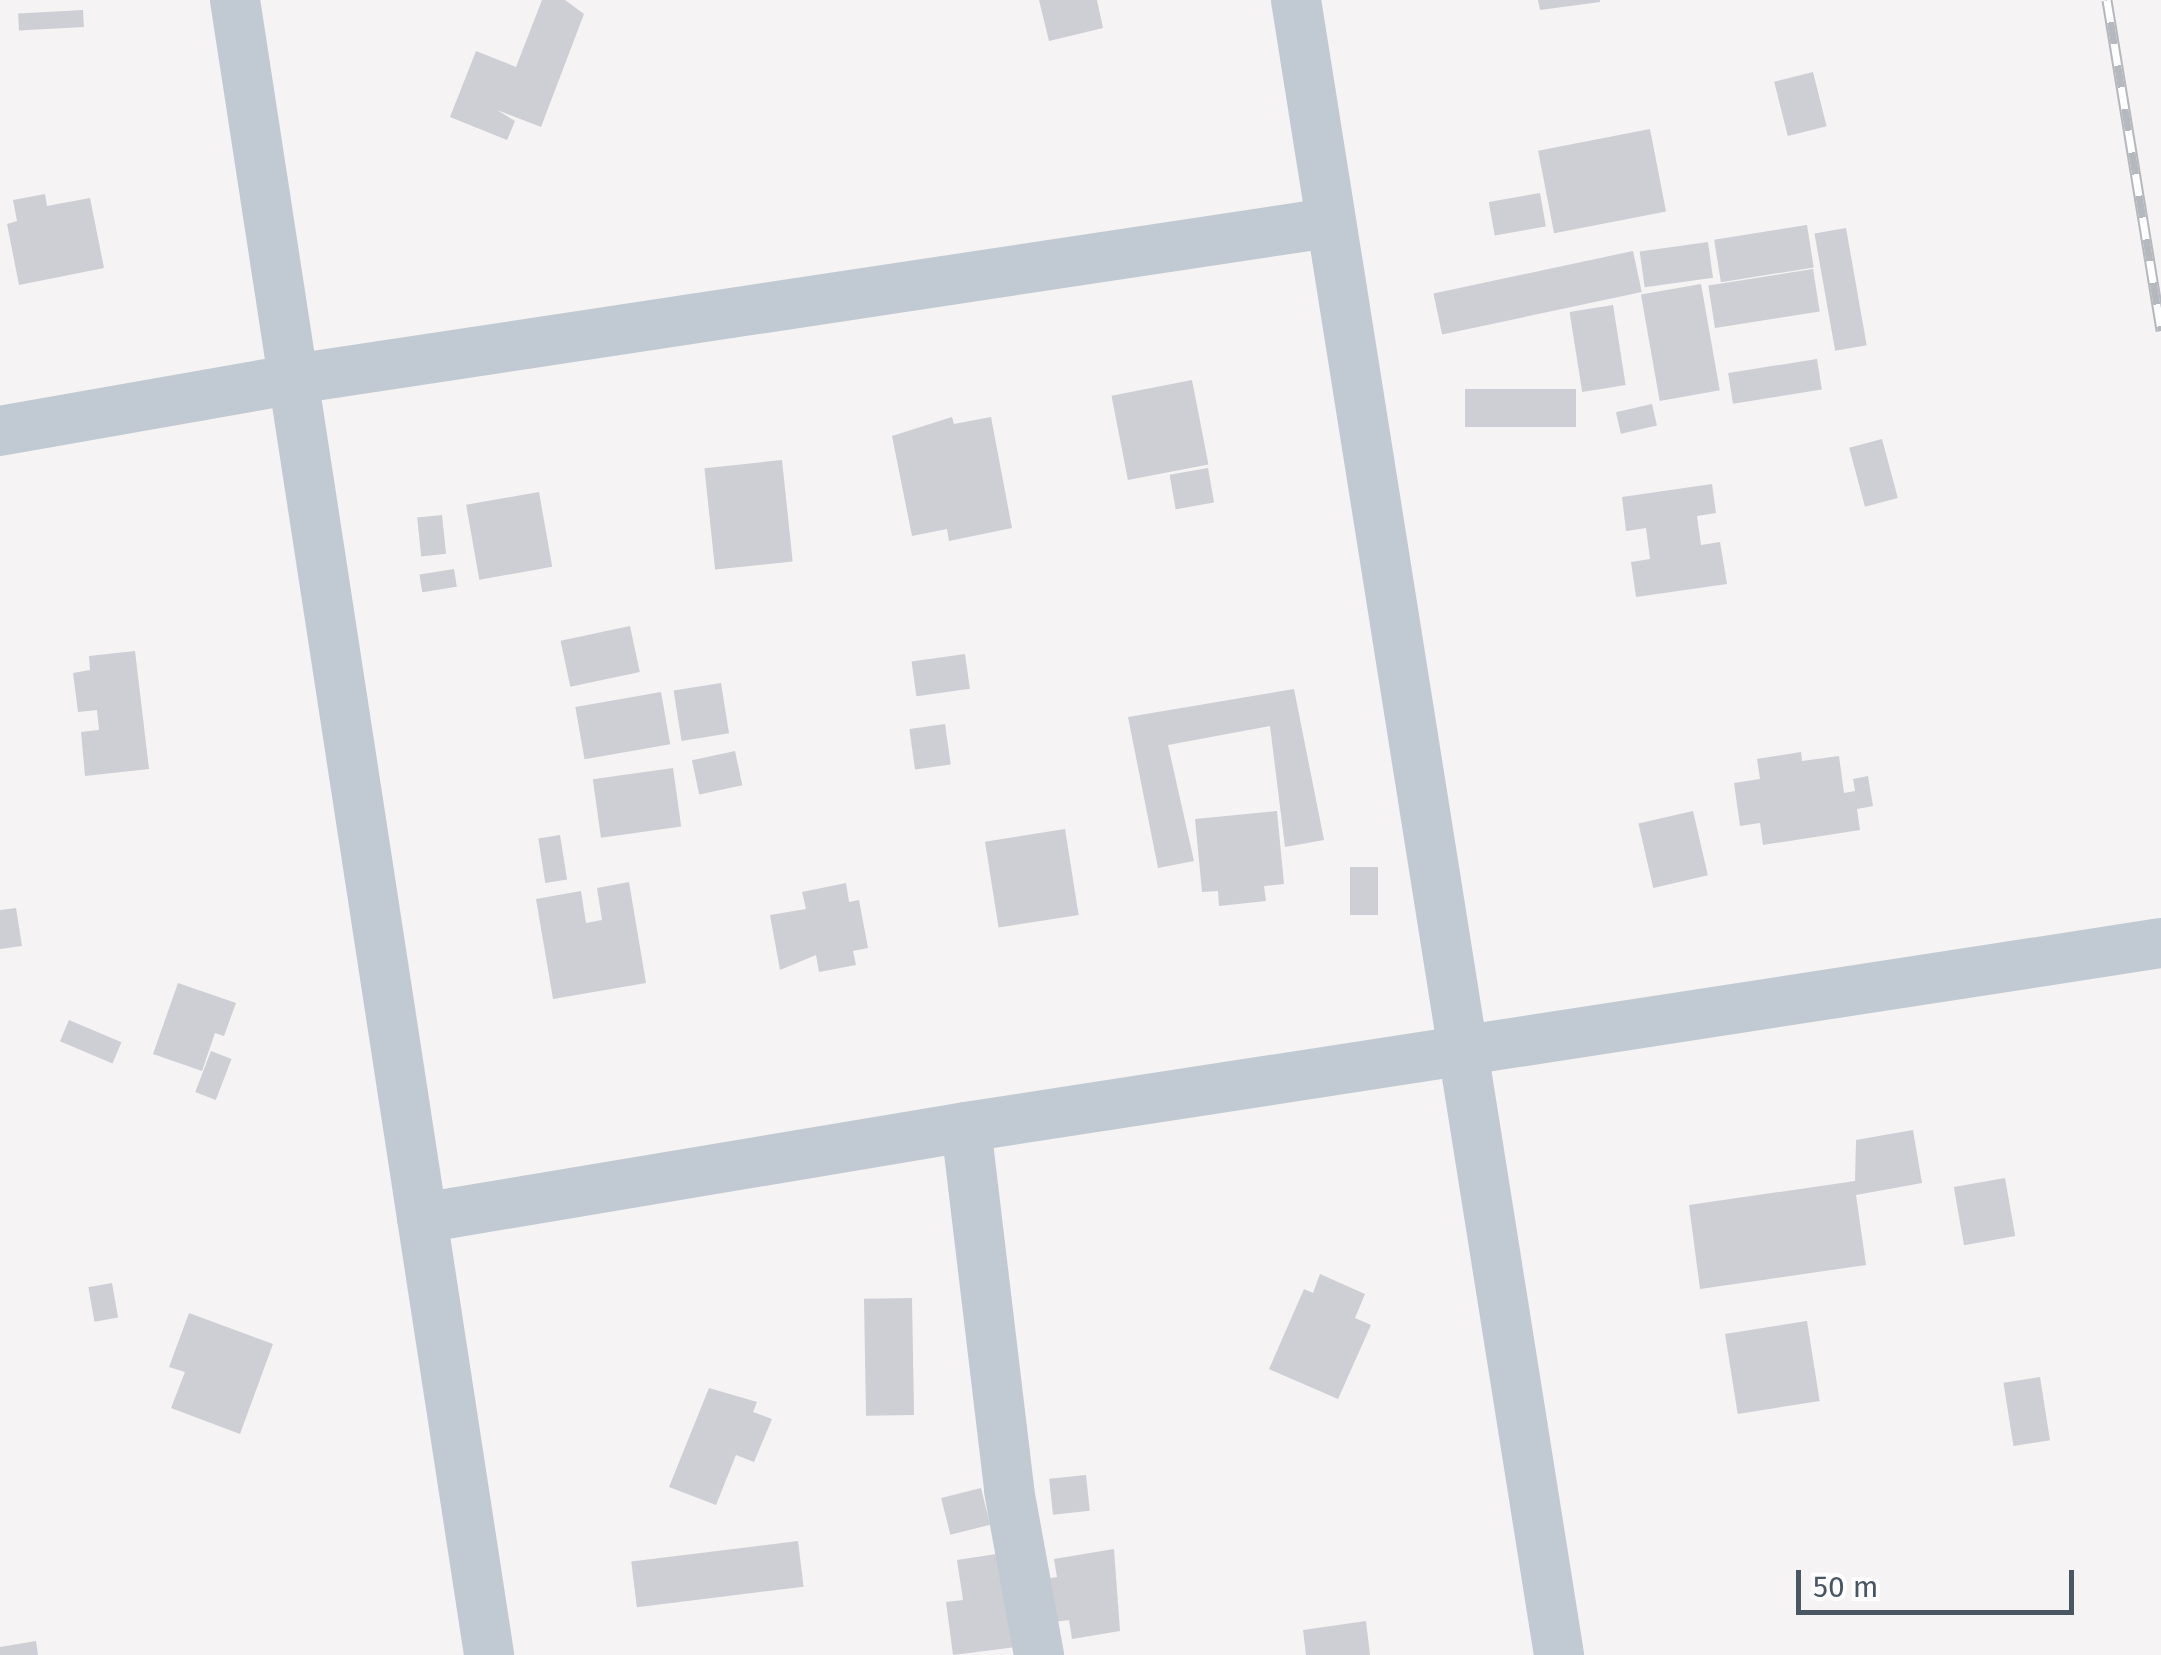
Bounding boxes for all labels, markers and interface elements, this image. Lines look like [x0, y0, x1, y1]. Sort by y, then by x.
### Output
scale bar [1801, 1550, 2078, 1612]
text: 50 m [1813, 1569, 1878, 1605]

